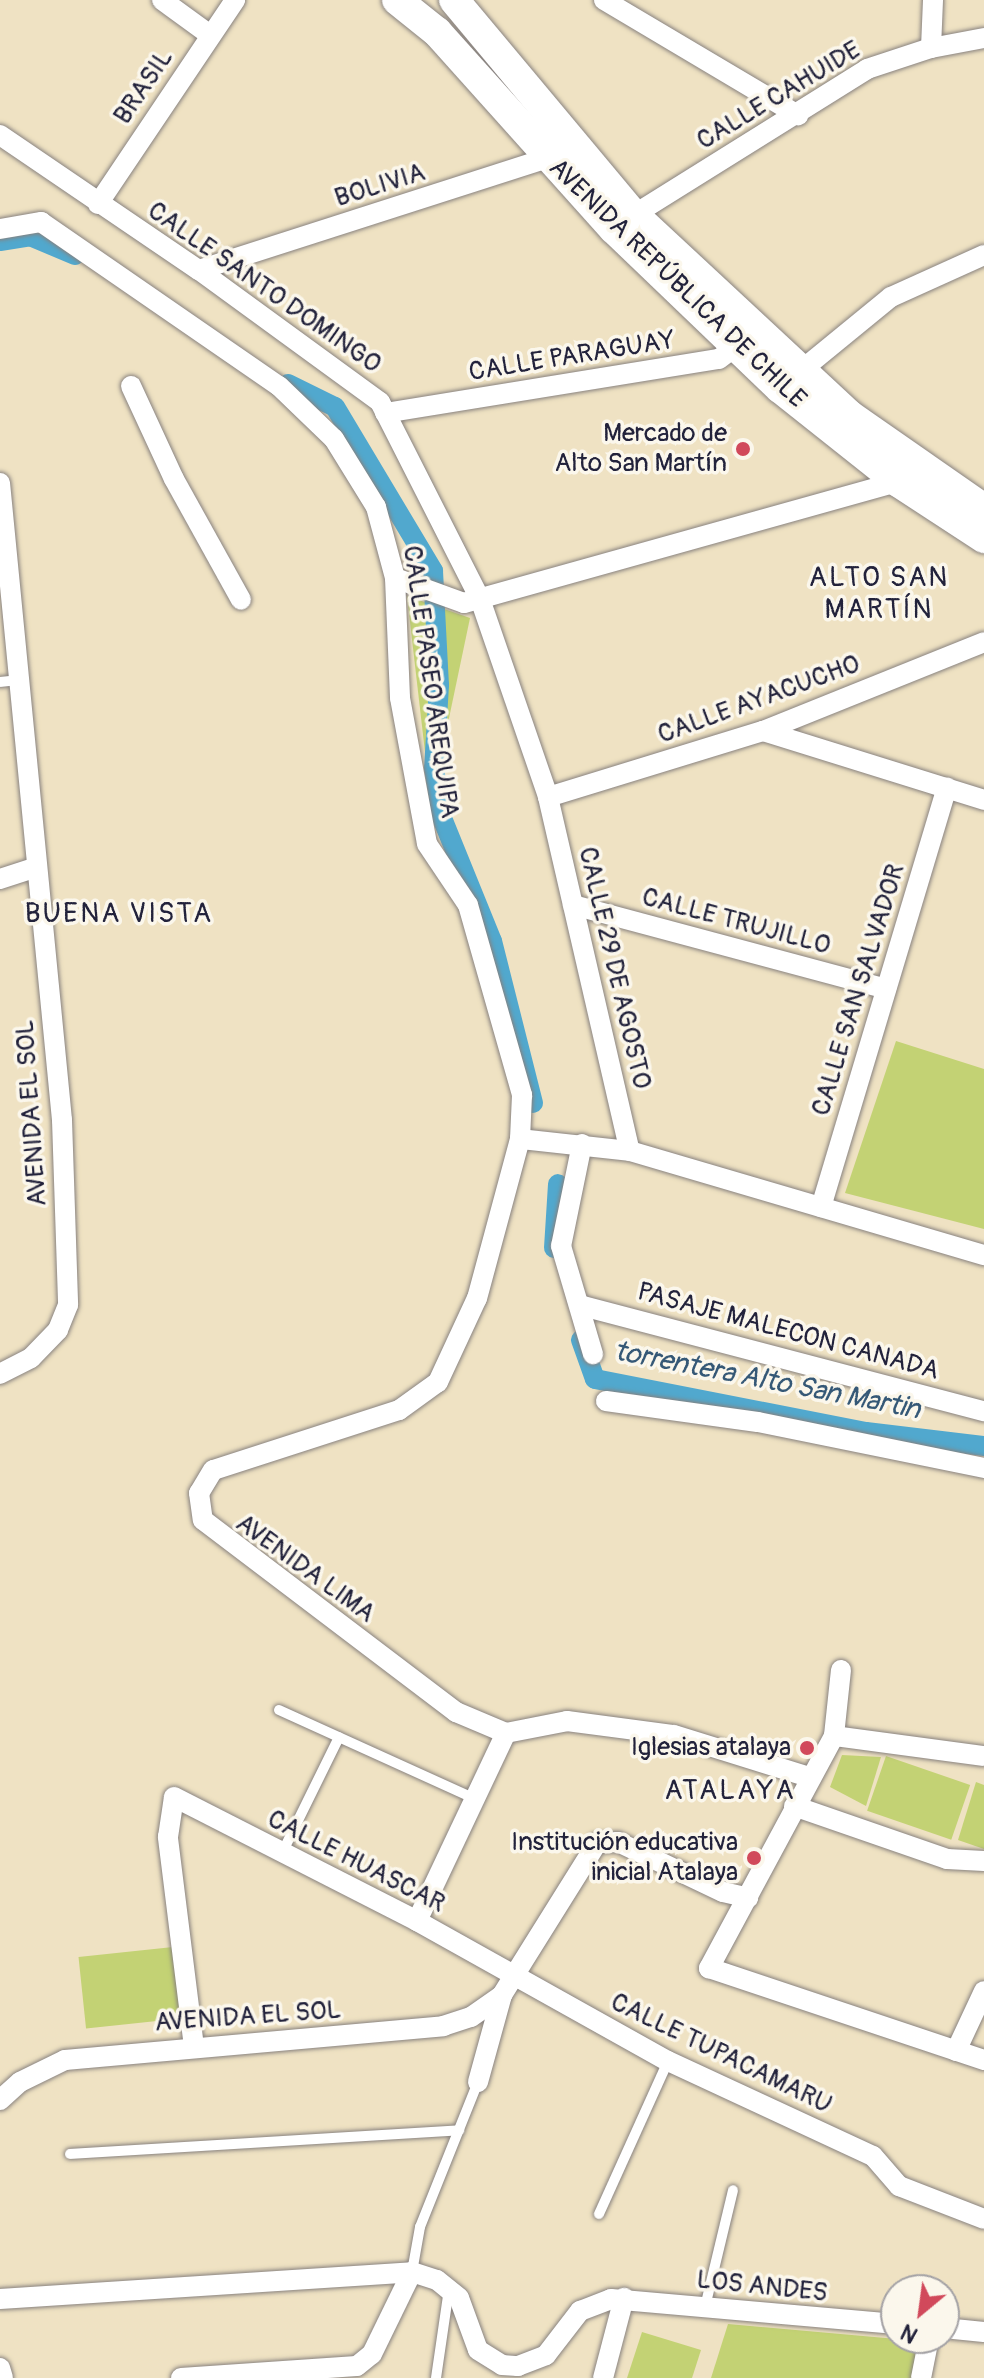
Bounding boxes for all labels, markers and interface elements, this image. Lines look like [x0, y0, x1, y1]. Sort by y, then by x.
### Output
street label: CALLE CAHUIDE [692, 35, 866, 157]
street label: BRASIL [108, 44, 180, 130]
street label: AVENIDA REPÚBLICA DE CHILE [542, 153, 812, 415]
street label: BOLIVIA [331, 157, 429, 215]
street label: CALLE SANTO DOMINGO [141, 196, 387, 380]
street label: CALLE PARAGUAY [467, 325, 677, 389]
place label: Mercado de Alto San Martín [554, 418, 727, 480]
marker: Mercado de Alto San Martín [734, 440, 752, 458]
street label: CALLE PASEO AREQUIPA [395, 544, 465, 820]
district label: ALTO SAN MARTÍN [809, 561, 949, 627]
street label: CALLE AYACUCHO [654, 649, 864, 751]
street label: CALLE 29 DE AGOSTO [571, 844, 657, 1092]
street label: CALLE SAN SALVADOR [806, 860, 912, 1120]
street label: CALLE TRUJILLO [638, 882, 834, 962]
district label: BUENA VISTA [25, 897, 213, 931]
street label: AVENIDA EL SOL [10, 1019, 54, 1207]
street label: PASAJE MALECON CANADA [634, 1277, 942, 1387]
water label: torrentera Alto San Martin [611, 1335, 923, 1427]
street label: AVENIDA LIMA [229, 1508, 381, 1630]
place label: Iglesias atalaya [631, 1732, 791, 1764]
marker: Iglesias atalaya [798, 1739, 816, 1757]
district label: ATALAYA [664, 1774, 796, 1808]
street label: CALLE HUASCAR [262, 1804, 450, 1920]
place label: Institución educativa inicial Atalaya [511, 1827, 738, 1888]
marker: Institución educativa inicial Atalaya [745, 1849, 763, 1867]
street label: CALLE TUPACAMARU [605, 1987, 837, 2121]
street label: AVENIDA EL SOL [154, 1995, 342, 2039]
street label: LOS ANDES [695, 2265, 829, 2309]
north arrow [880, 2274, 960, 2354]
text: N [896, 2317, 923, 2349]

